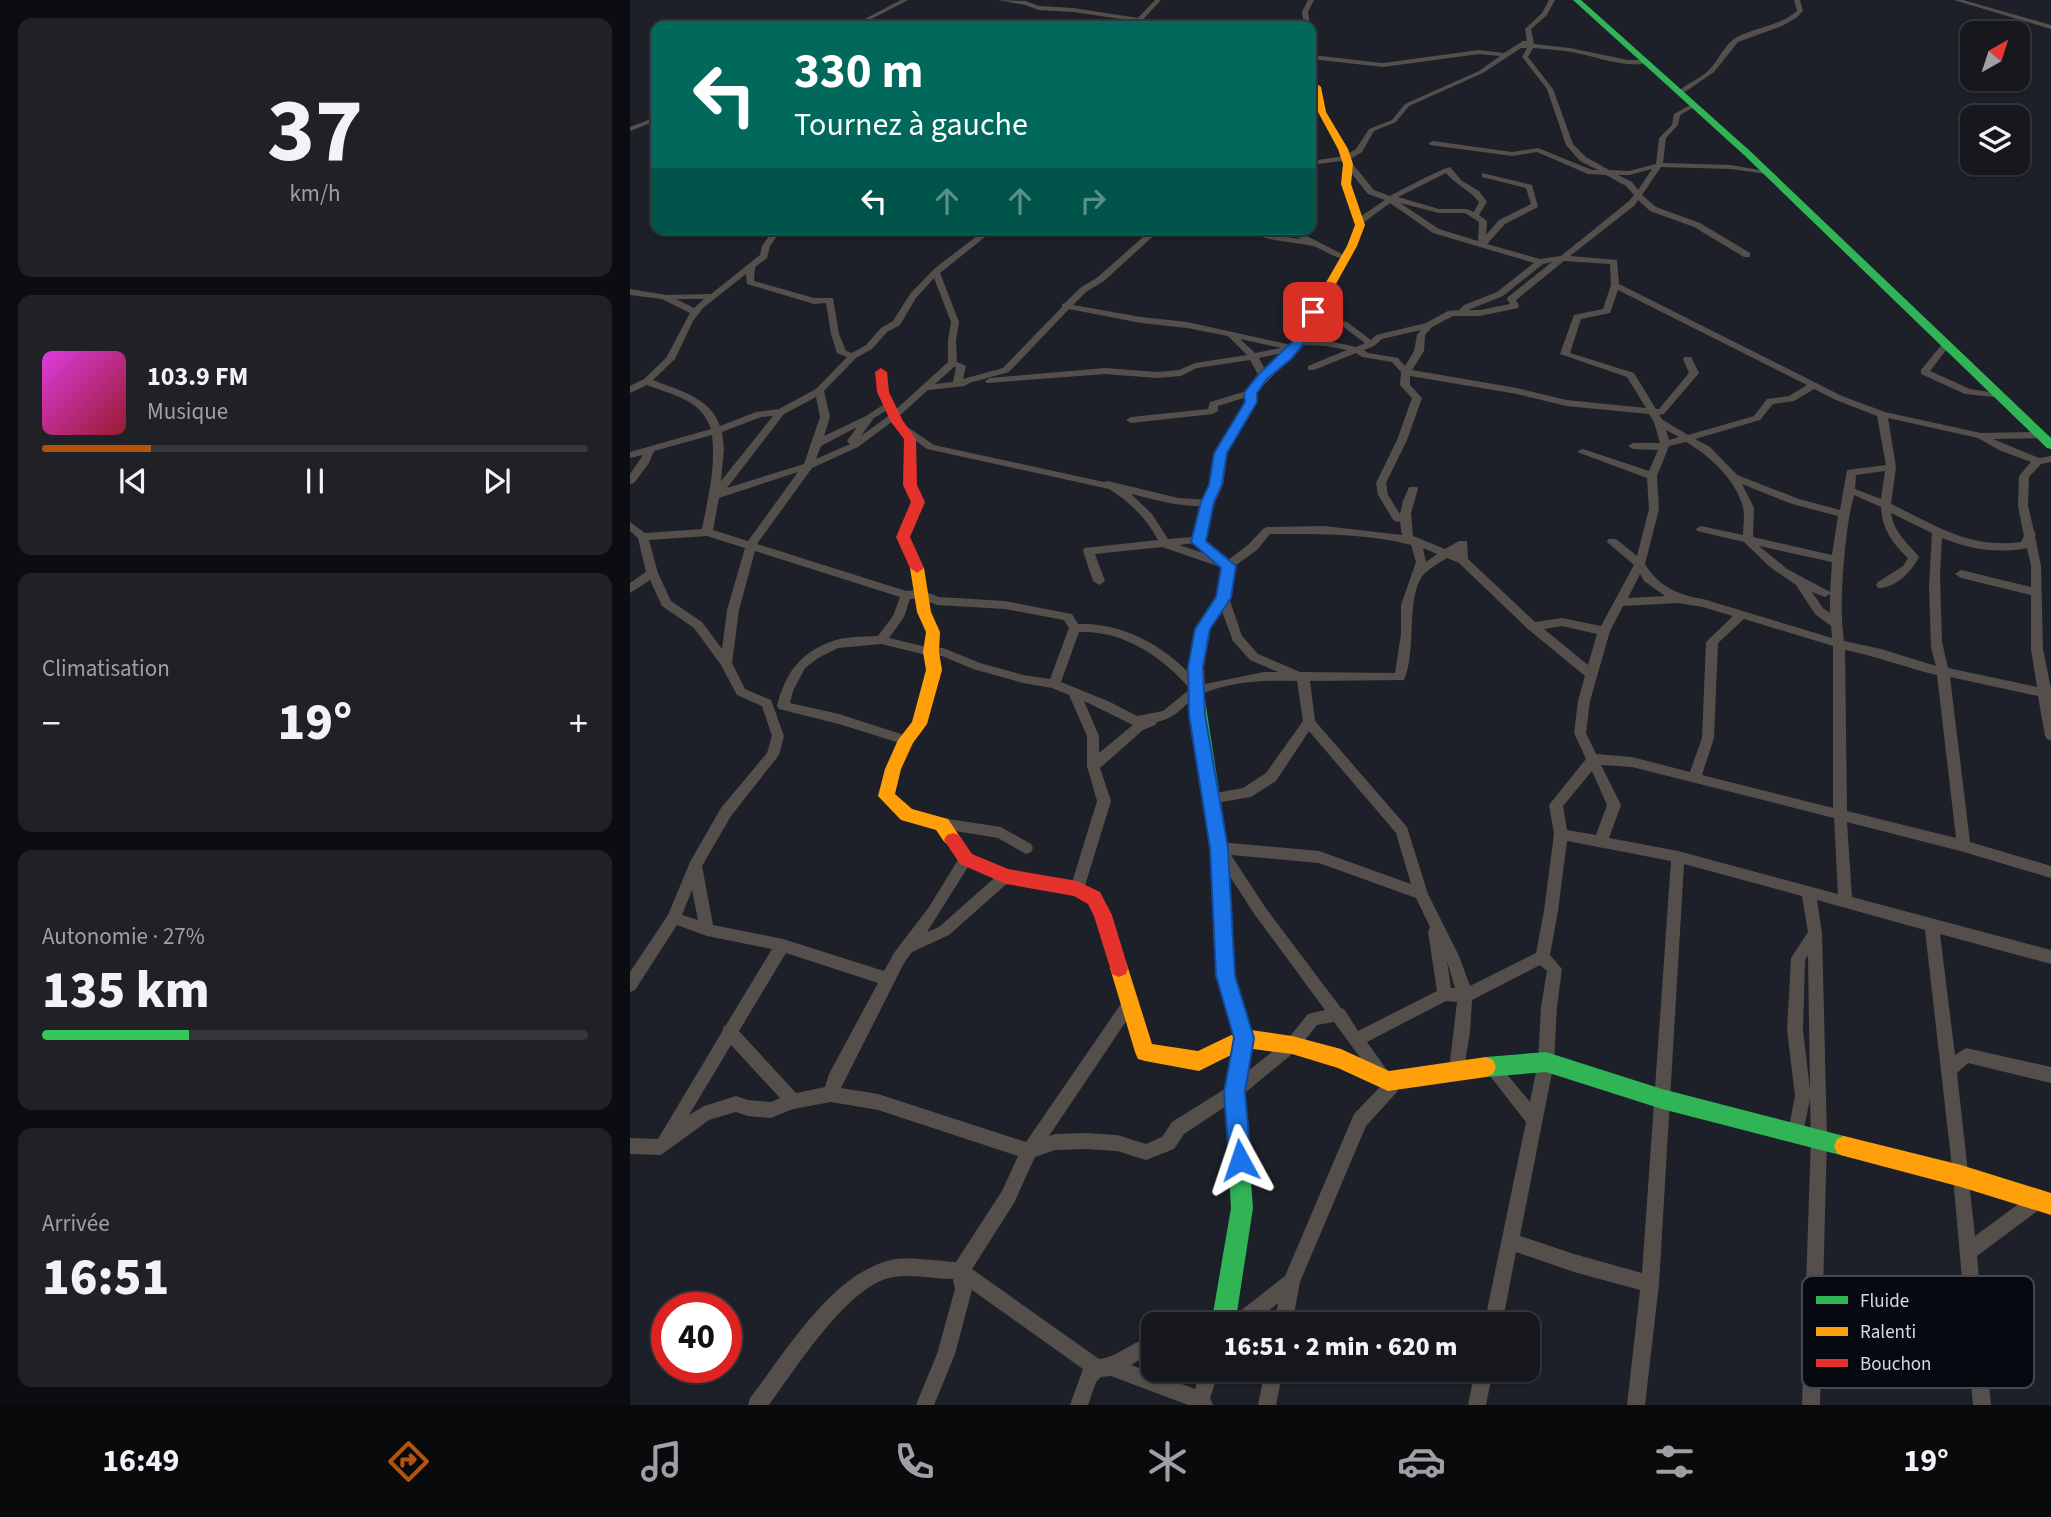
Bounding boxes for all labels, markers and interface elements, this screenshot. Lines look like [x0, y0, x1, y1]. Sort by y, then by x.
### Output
north arrow [1960, 21, 2030, 91]
map controls [1960, 21, 2030, 175]
text: 330 m [794, 37, 923, 107]
icon: left [679, 49, 770, 140]
text: 37 [267, 67, 363, 196]
text: Tournez à gauche [794, 102, 1028, 148]
button: layers [1960, 105, 2030, 175]
text: km/h [289, 177, 341, 210]
icon: left [855, 182, 893, 220]
icon: ahead [928, 182, 966, 220]
icon: ahead [1001, 182, 1039, 220]
icon: right [1074, 182, 1112, 220]
pin [1283, 282, 1343, 342]
icon: arrive [1294, 293, 1332, 331]
text: 103.9 FM [147, 358, 248, 395]
text: Musique [147, 395, 228, 428]
icon: previous [114, 462, 152, 500]
icon: pause [296, 462, 334, 500]
icon: next [478, 462, 516, 500]
text: Climatisation [42, 652, 170, 685]
text: 19° [278, 686, 352, 760]
text: − [42, 697, 61, 751]
text: + [569, 697, 588, 751]
text: Autonomie · 27% [42, 920, 205, 953]
text: 135 km [42, 954, 210, 1028]
position arrow [1203, 1123, 1277, 1197]
text: Arrivée [42, 1207, 110, 1240]
text: 16:51 [42, 1241, 169, 1315]
legend [1802, 1276, 2034, 1388]
text: Fluide [1860, 1288, 1909, 1315]
speed limit sign: 40 [651, 1292, 742, 1383]
text: Ralenti [1860, 1319, 1916, 1346]
text: 16:51 · 2 min · 620 m [1224, 1328, 1457, 1365]
text: Bouchon [1860, 1351, 1932, 1378]
icon: directions [384, 1437, 433, 1486]
icon: music [637, 1437, 686, 1486]
icon: phone [890, 1437, 939, 1486]
icon: climate [1143, 1437, 1192, 1486]
icon: car [1397, 1437, 1446, 1486]
icon: filters [1650, 1437, 1699, 1486]
text: 16:49 [102, 1438, 179, 1484]
text: 19° [1903, 1438, 1949, 1484]

